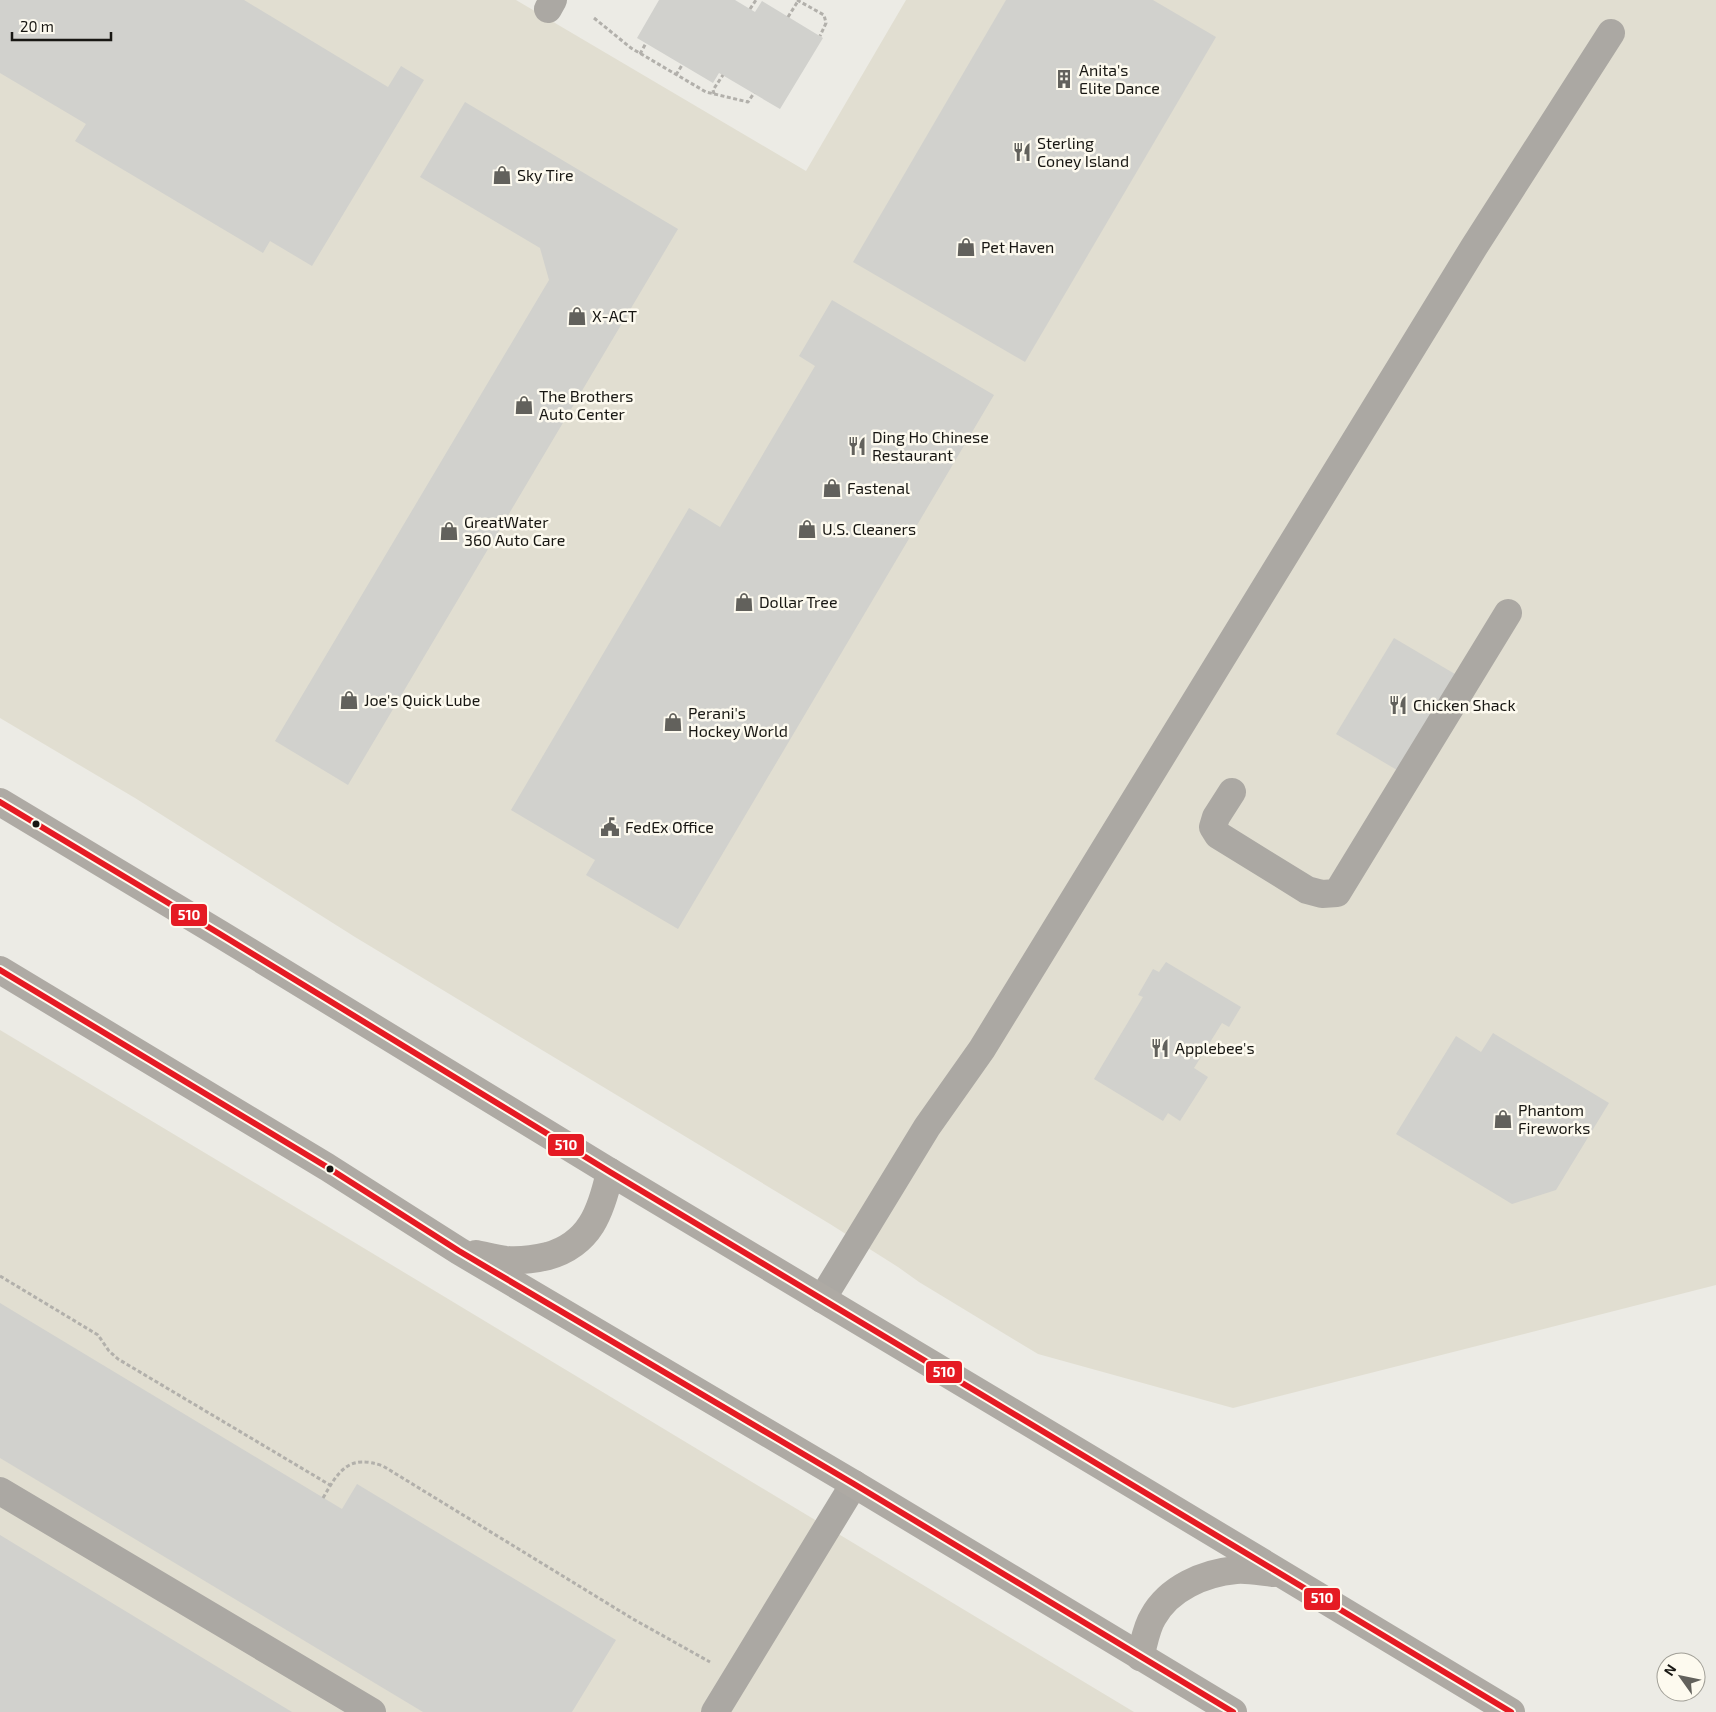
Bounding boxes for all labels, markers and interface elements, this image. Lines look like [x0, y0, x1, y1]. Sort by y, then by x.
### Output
scale bar [12, 10, 111, 42]
text: 20 m [20, 17, 54, 35]
place label: Anita's Elite Dance [1079, 60, 1160, 97]
building icon: Anita's Elite Dance [1053, 68, 1075, 90]
place label: Sterling Coney Island [1037, 133, 1129, 170]
restaurant icon: Sterling Coney Island [1011, 141, 1033, 163]
shop icon: Sky Tire [491, 164, 513, 186]
place label: Sky Tire [517, 165, 574, 184]
shop icon: Pet Haven [955, 236, 977, 258]
place label: Pet Haven [981, 237, 1054, 256]
shop icon: X-ACT [566, 305, 588, 327]
place label: X-ACT [592, 306, 637, 325]
place label: The Brothers Auto Center [539, 386, 633, 423]
shop icon: The Brothers Auto Center [513, 394, 535, 416]
place label: Ding Ho Chinese Restaurant [872, 427, 989, 464]
restaurant icon: Ding Ho Chinese Restaurant [846, 435, 868, 457]
shop icon: Fastenal [821, 477, 843, 499]
place label: Fastenal [847, 478, 910, 497]
place label: GreatWater 360 Auto Care [464, 512, 565, 549]
shop icon: U.S. Cleaners [796, 518, 818, 540]
place label: U.S. Cleaners [822, 519, 916, 538]
shop icon: GreatWater 360 Auto Care [438, 520, 460, 542]
shop icon: Dollar Tree [733, 591, 755, 613]
place label: Dollar Tree [759, 592, 837, 611]
shop icon: Joe's Quick Lube [338, 689, 360, 711]
place label: Joe's Quick Lube [364, 690, 480, 710]
restaurant icon: Chicken Shack [1387, 694, 1409, 716]
place label: Chicken Shack [1413, 695, 1516, 714]
place label: Perani's Hockey World [688, 703, 788, 740]
shop icon: Perani's Hockey World [662, 711, 684, 733]
public building icon: FedEx Office [599, 816, 621, 838]
place label: FedEx Office [625, 817, 714, 836]
unlabelled marker [31, 819, 41, 829]
line badge: 510 [170, 903, 208, 927]
text: 510 [178, 906, 200, 923]
restaurant icon: Applebee's [1149, 1037, 1171, 1059]
place label: Applebee's [1175, 1038, 1255, 1057]
place label: Phantom Fireworks [1518, 1100, 1590, 1137]
shop icon: Phantom Fireworks [1492, 1108, 1514, 1130]
line badge: 510 [547, 1133, 585, 1157]
text: 510 [555, 1136, 577, 1153]
unlabelled marker [325, 1164, 335, 1174]
line badge: 510 [925, 1360, 963, 1384]
text: 510 [933, 1363, 955, 1380]
line badge: 510 [1303, 1587, 1341, 1611]
text: 510 [1311, 1589, 1333, 1606]
north arrow [1656, 1652, 1706, 1702]
text: N [1660, 1661, 1680, 1679]

